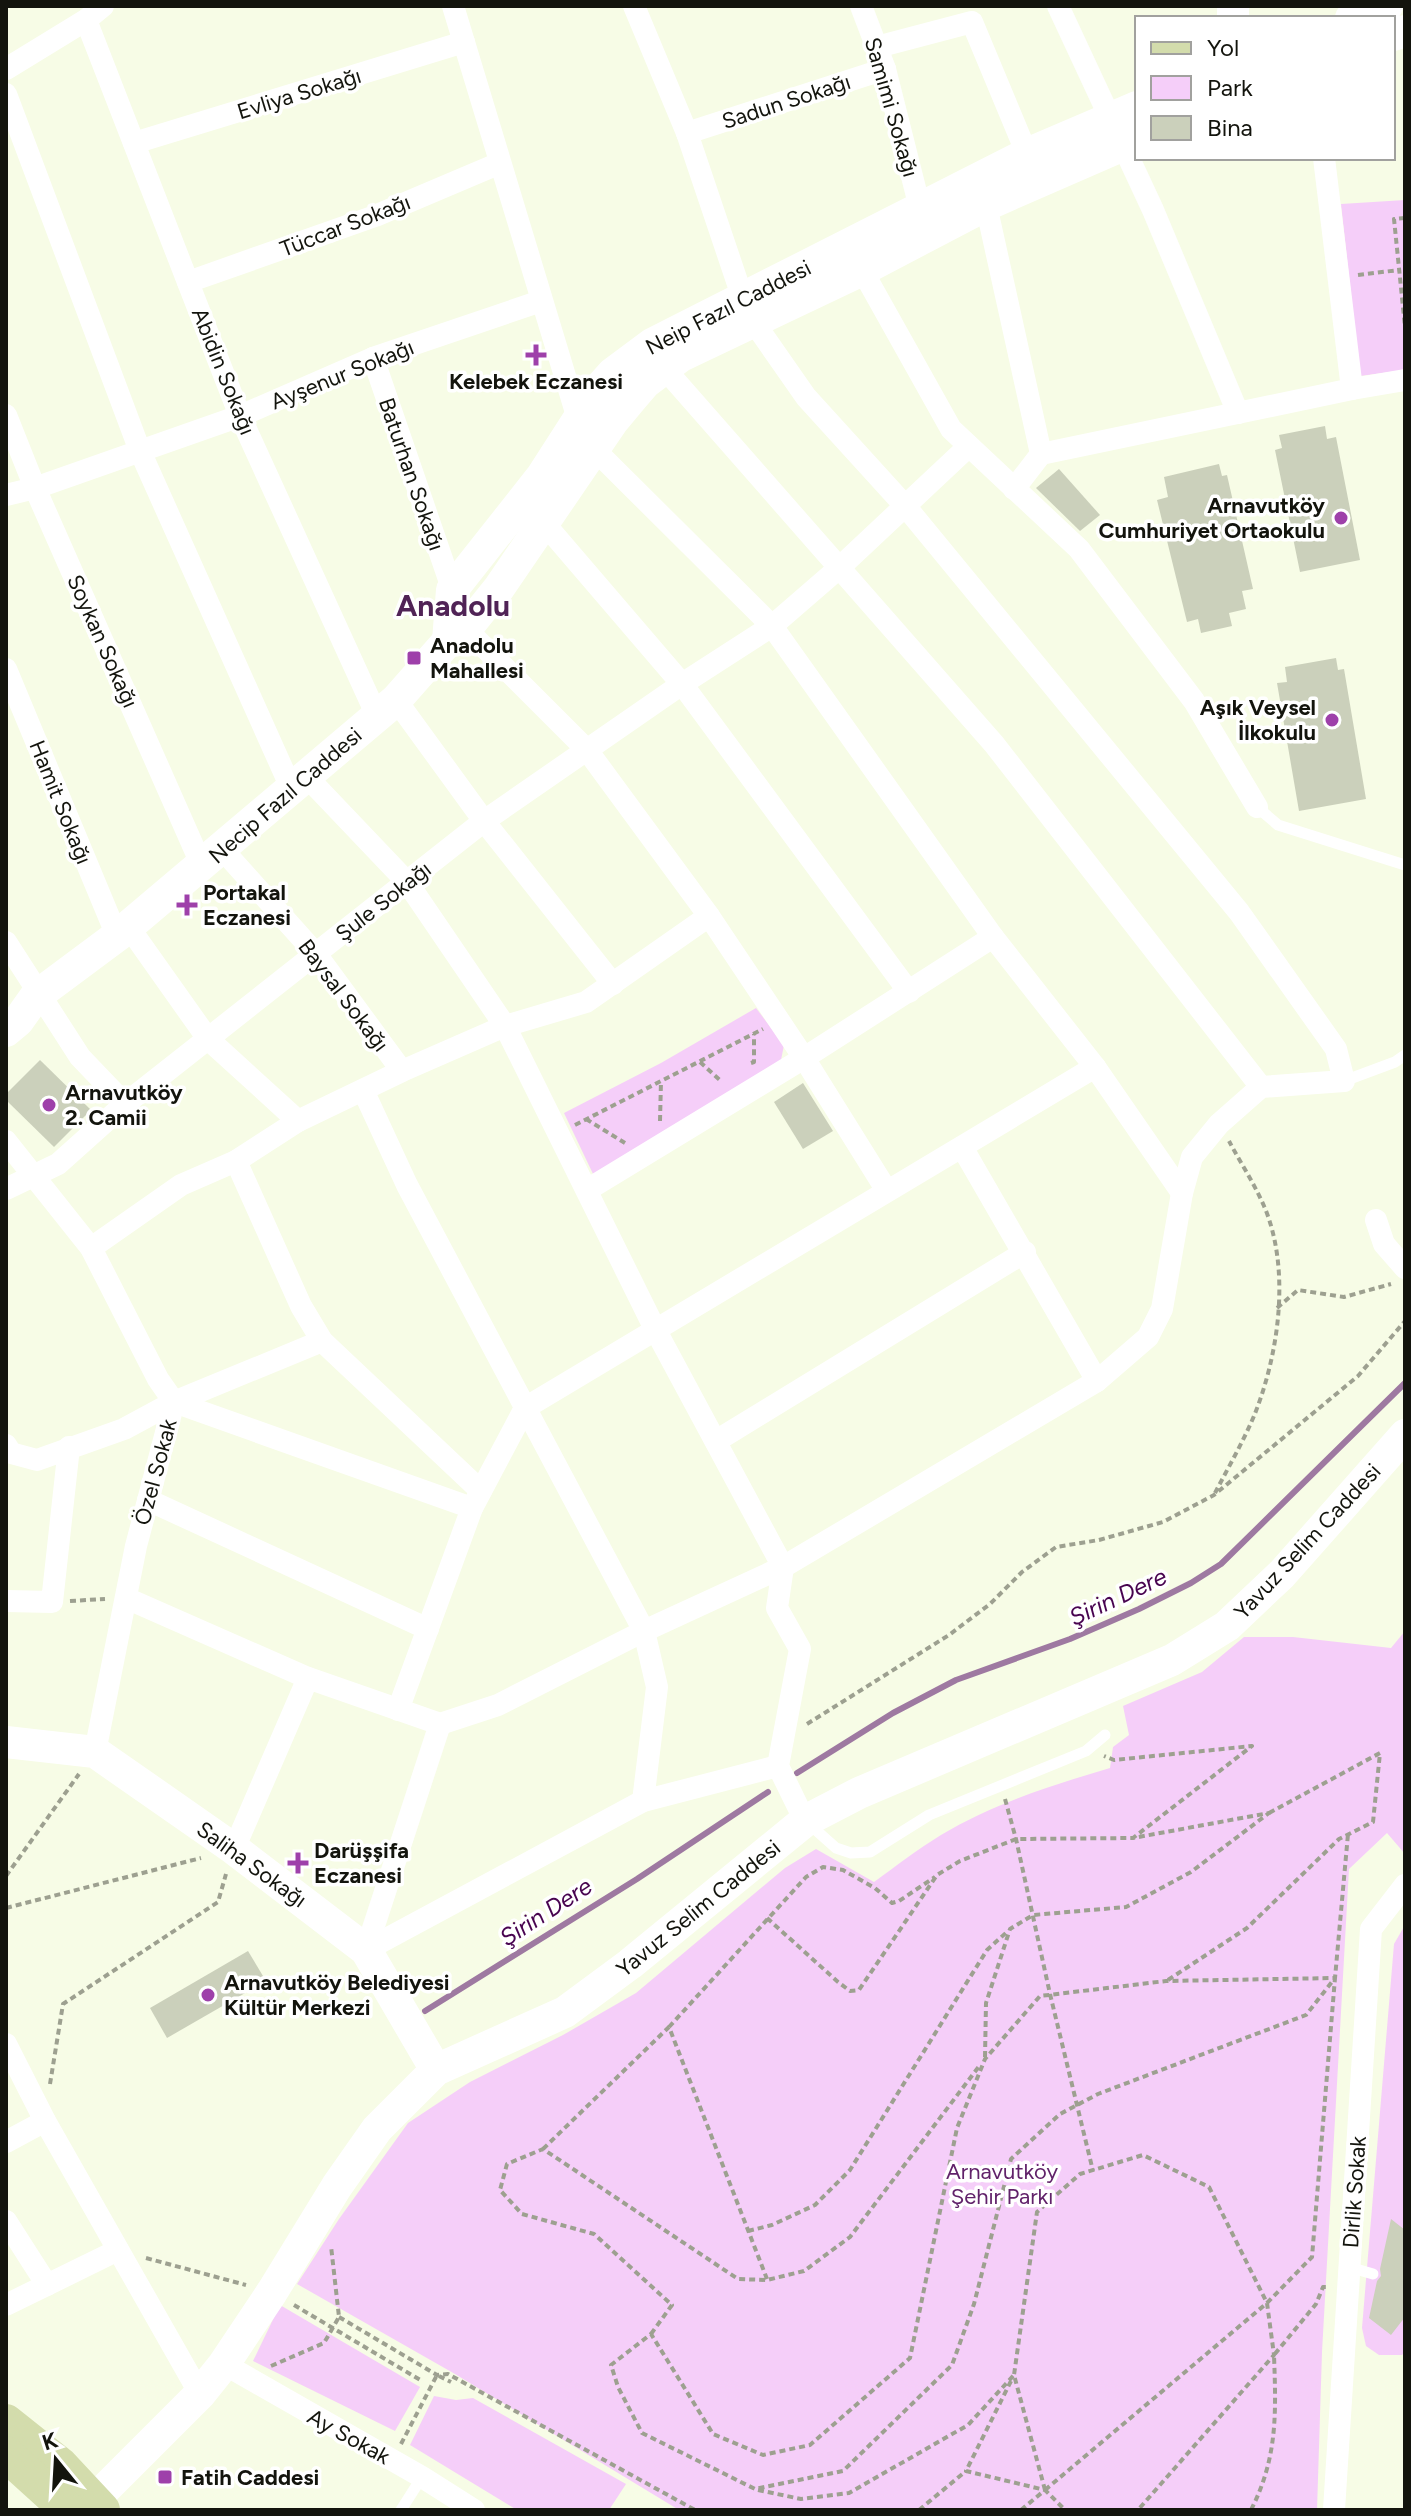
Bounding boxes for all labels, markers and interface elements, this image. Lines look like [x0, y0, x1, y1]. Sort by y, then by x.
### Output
legend [1135, 16, 1395, 160]
text: Yol [1207, 33, 1239, 62]
street label: Samimi Sokağı [859, 34, 924, 180]
street label: Evliya Sokağı [234, 62, 364, 125]
street label: Sadun Sokağı [718, 68, 854, 135]
text: Park [1207, 73, 1253, 102]
text: Bina [1207, 113, 1253, 142]
street label: Tüccar Sokağı [276, 188, 414, 263]
street label: Neip Fazıl Caddesi [641, 254, 815, 361]
street label: Abidin Sokağı [186, 304, 261, 439]
street label: Ayşenur Sokağı [267, 333, 418, 415]
marker: Kelebek Eczanesi [527, 346, 545, 364]
place label: Kelebek Eczanesi [449, 368, 623, 395]
street label: Baturhan Sokağı [373, 394, 450, 554]
place label: Arnavutköy Cumhuriyet Ortaokulu [1099, 492, 1325, 544]
marker: Arnavutköy Cumhuriyet Ortaokulu [1332, 509, 1350, 527]
street label: Soykan Sokağı [61, 570, 144, 712]
district label: Anadolu [396, 587, 510, 624]
place label: Anadolu Mahallesi [430, 632, 524, 684]
marker: Anadolu Mahallesi [405, 649, 423, 667]
place label: Aşık Veysel İlkokulu [1200, 694, 1316, 746]
marker: Aşık Veysel İlkokulu [1323, 711, 1341, 729]
street label: Necip Fazıl Caddesi [203, 722, 367, 869]
street label: Hamit Sokağı [23, 736, 98, 868]
street label: Şule Sokağı [330, 856, 437, 947]
place label: Portakal Eczanesi [203, 879, 291, 931]
marker: Portakal Eczanesi [178, 896, 196, 914]
street label: Baysal Sokağı [293, 934, 395, 1057]
place label: Arnavutköy 2. Camii [65, 1079, 183, 1131]
marker: Arnavutköy 2. Camii [40, 1096, 58, 1114]
street label: Özel Sokak [128, 1416, 183, 1528]
street label: Yavuz Selim Caddesi [1228, 1458, 1386, 1625]
water label: Şirin Dere [1064, 1561, 1171, 1632]
street label: Saliha Sokağı [191, 1815, 312, 1913]
street label: Yavuz Selim Caddesi [611, 1834, 786, 1983]
place label: Darüşşifa Eczanesi [314, 1837, 409, 1889]
marker: Darüşşifa Eczanesi [289, 1854, 307, 1872]
water label: Şirin Dere [494, 1871, 597, 1952]
place label: Arnavutköy Belediyesi Kültür Merkezi [224, 1969, 450, 2021]
marker: Arnavutköy Belediyesi Kültür Merkezi [199, 1986, 217, 2004]
street label: Dirlik Sokak [1337, 2135, 1372, 2249]
park label: Arnavutköy Şehir Parkı [946, 2158, 1059, 2210]
street label: Ay Sokak [303, 2403, 395, 2470]
north arrow [16, 2420, 96, 2500]
text: K [39, 2426, 61, 2457]
place label: Fatih Caddesi [181, 2464, 319, 2491]
marker: Fatih Caddesi [156, 2468, 174, 2486]

